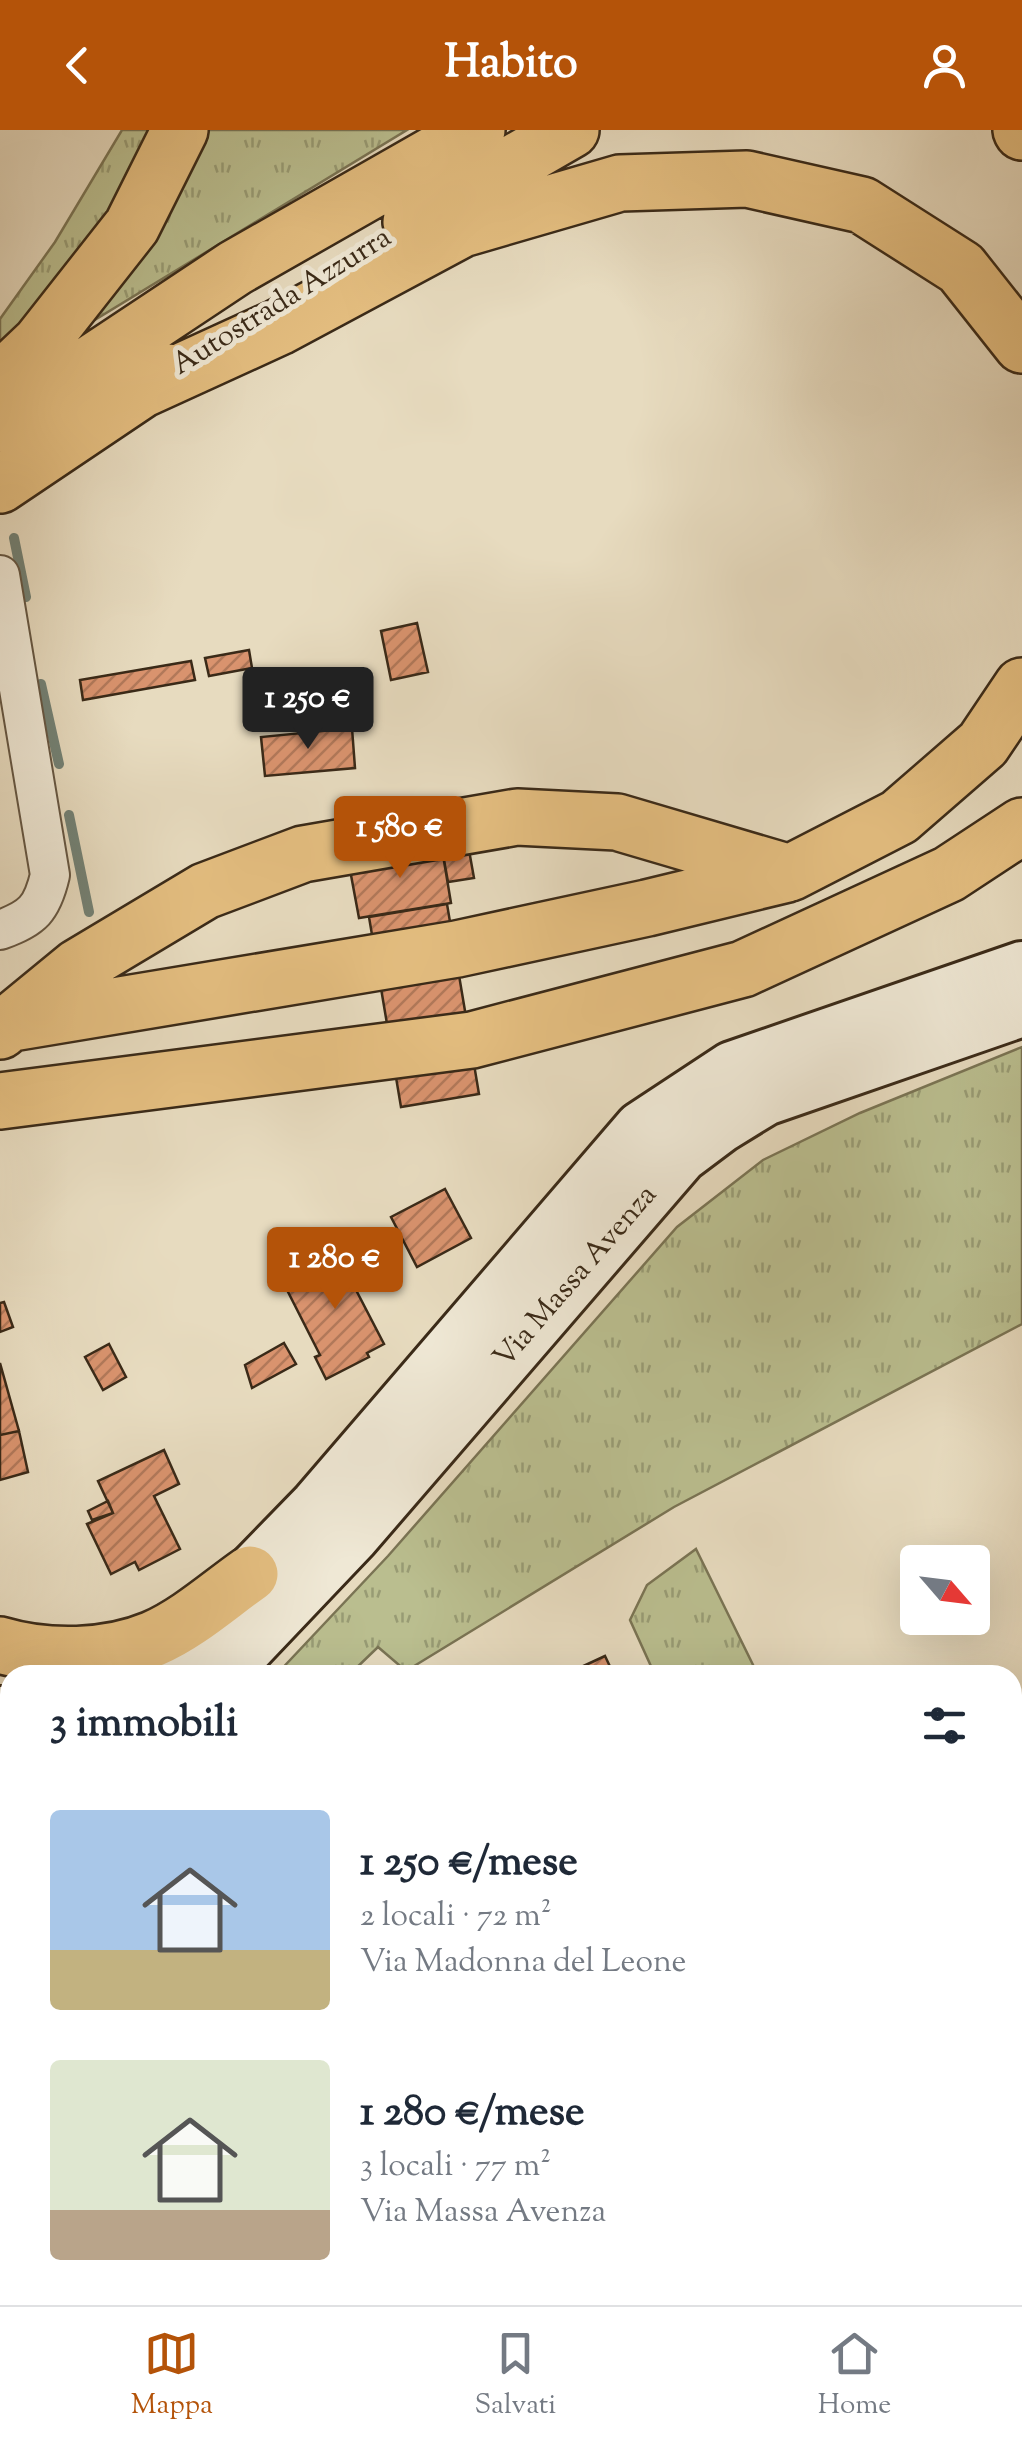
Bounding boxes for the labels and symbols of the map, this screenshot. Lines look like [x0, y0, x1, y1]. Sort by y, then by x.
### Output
street label: Autostrada Azzurra [164, 217, 400, 387]
pin: 1 250 € [216, 667, 400, 752]
pin: 1 580 € [308, 796, 492, 881]
street label: Via Massa Avenza [484, 1176, 668, 1378]
pin: 1 280 € [243, 1227, 427, 1312]
north arrow [900, 1545, 990, 1635]

